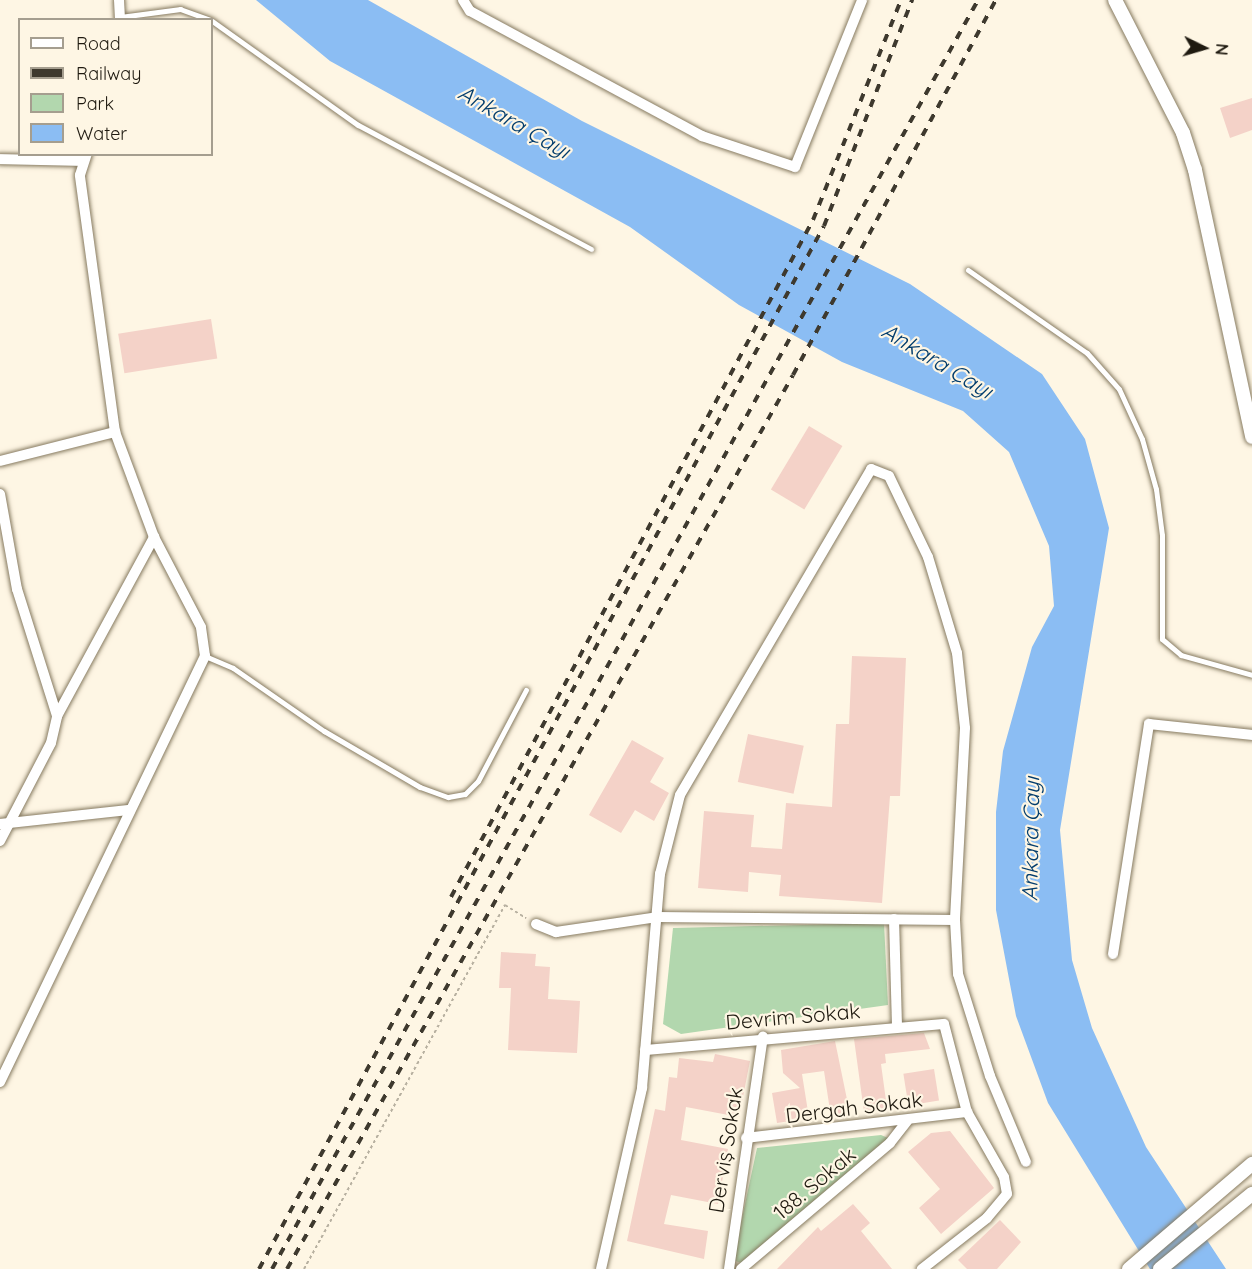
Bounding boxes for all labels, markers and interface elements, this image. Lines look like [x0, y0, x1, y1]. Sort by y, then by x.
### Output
legend [18, 18, 213, 156]
north arrow [1174, 18, 1234, 78]
text: Road [76, 32, 121, 55]
text: N [1211, 43, 1232, 56]
text: Railway [76, 62, 142, 85]
water label: Ankara Çayı [454, 79, 574, 165]
text: Park [76, 92, 114, 115]
text: Water [76, 122, 127, 145]
water label: Ankara Çayı [877, 318, 997, 404]
water label: Ankara Çayı [1017, 777, 1045, 901]
street label: Devrim Sokak [725, 998, 861, 1034]
street label: Derviş Sokak [703, 1085, 747, 1215]
street label: Dergah Sokak [784, 1086, 924, 1128]
street label: 188. Sokak [768, 1141, 860, 1225]

